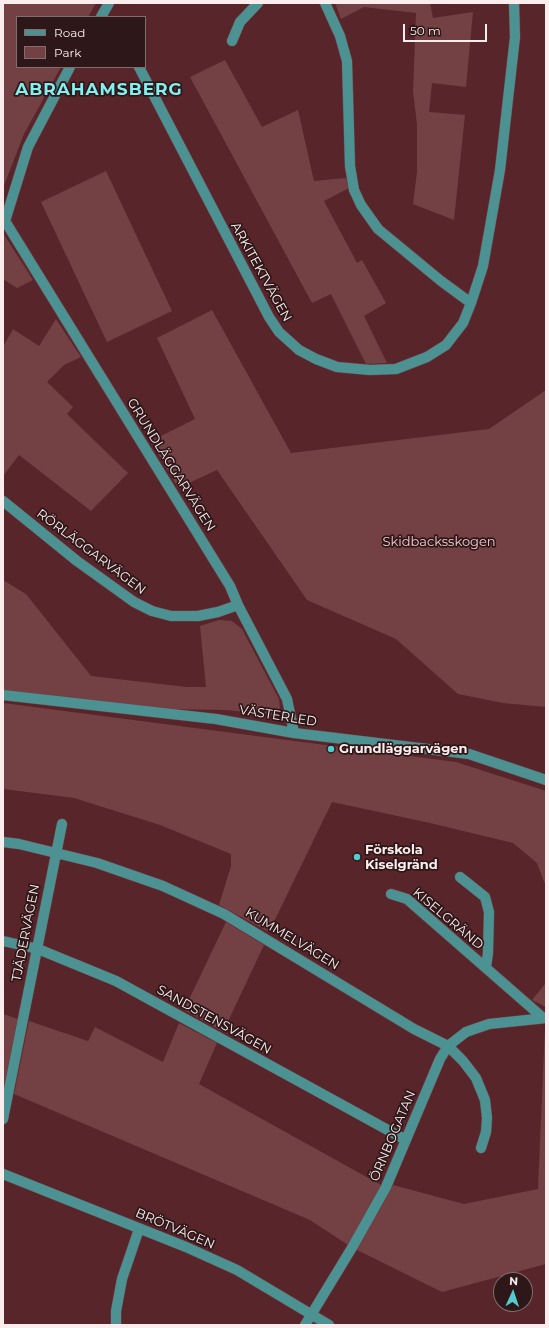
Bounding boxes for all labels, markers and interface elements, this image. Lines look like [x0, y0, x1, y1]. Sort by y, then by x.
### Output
legend [16, 16, 146, 68]
scale bar [405, 16, 489, 42]
text: 50 m [410, 23, 441, 38]
text: Road [54, 25, 85, 40]
text: Park [54, 45, 81, 60]
district label: ABRAHAMSBERG [15, 80, 183, 100]
street label: ARKITEKTVÄGEN [227, 220, 295, 324]
street label: GRUNDLÄGGARVÄGEN [124, 396, 218, 534]
street label: RÖRLÄGGARVÄGEN [33, 506, 149, 598]
park label: Skidbacksskogen [382, 534, 496, 550]
street label: VÄSTERLED [238, 702, 318, 730]
place label: Grundläggarvägen [339, 741, 467, 757]
marker: Grundläggarvägen [326, 744, 336, 754]
place label: Förskola Kiselgränd [365, 842, 438, 873]
marker: Förskola Kiselgränd [352, 852, 362, 862]
street label: TJÄDERVÄGEN [9, 883, 43, 983]
street label: KISELGRÄND [410, 885, 486, 953]
street label: KUMMELVÄGEN [242, 905, 342, 973]
street label: SANDSTENSVÄGEN [154, 982, 274, 1058]
street label: ÖRNBOGATAN [367, 1088, 419, 1184]
street label: BRÖTVÄGEN [133, 1205, 217, 1253]
north arrow [493, 1272, 533, 1312]
text: N [509, 1274, 518, 1288]

